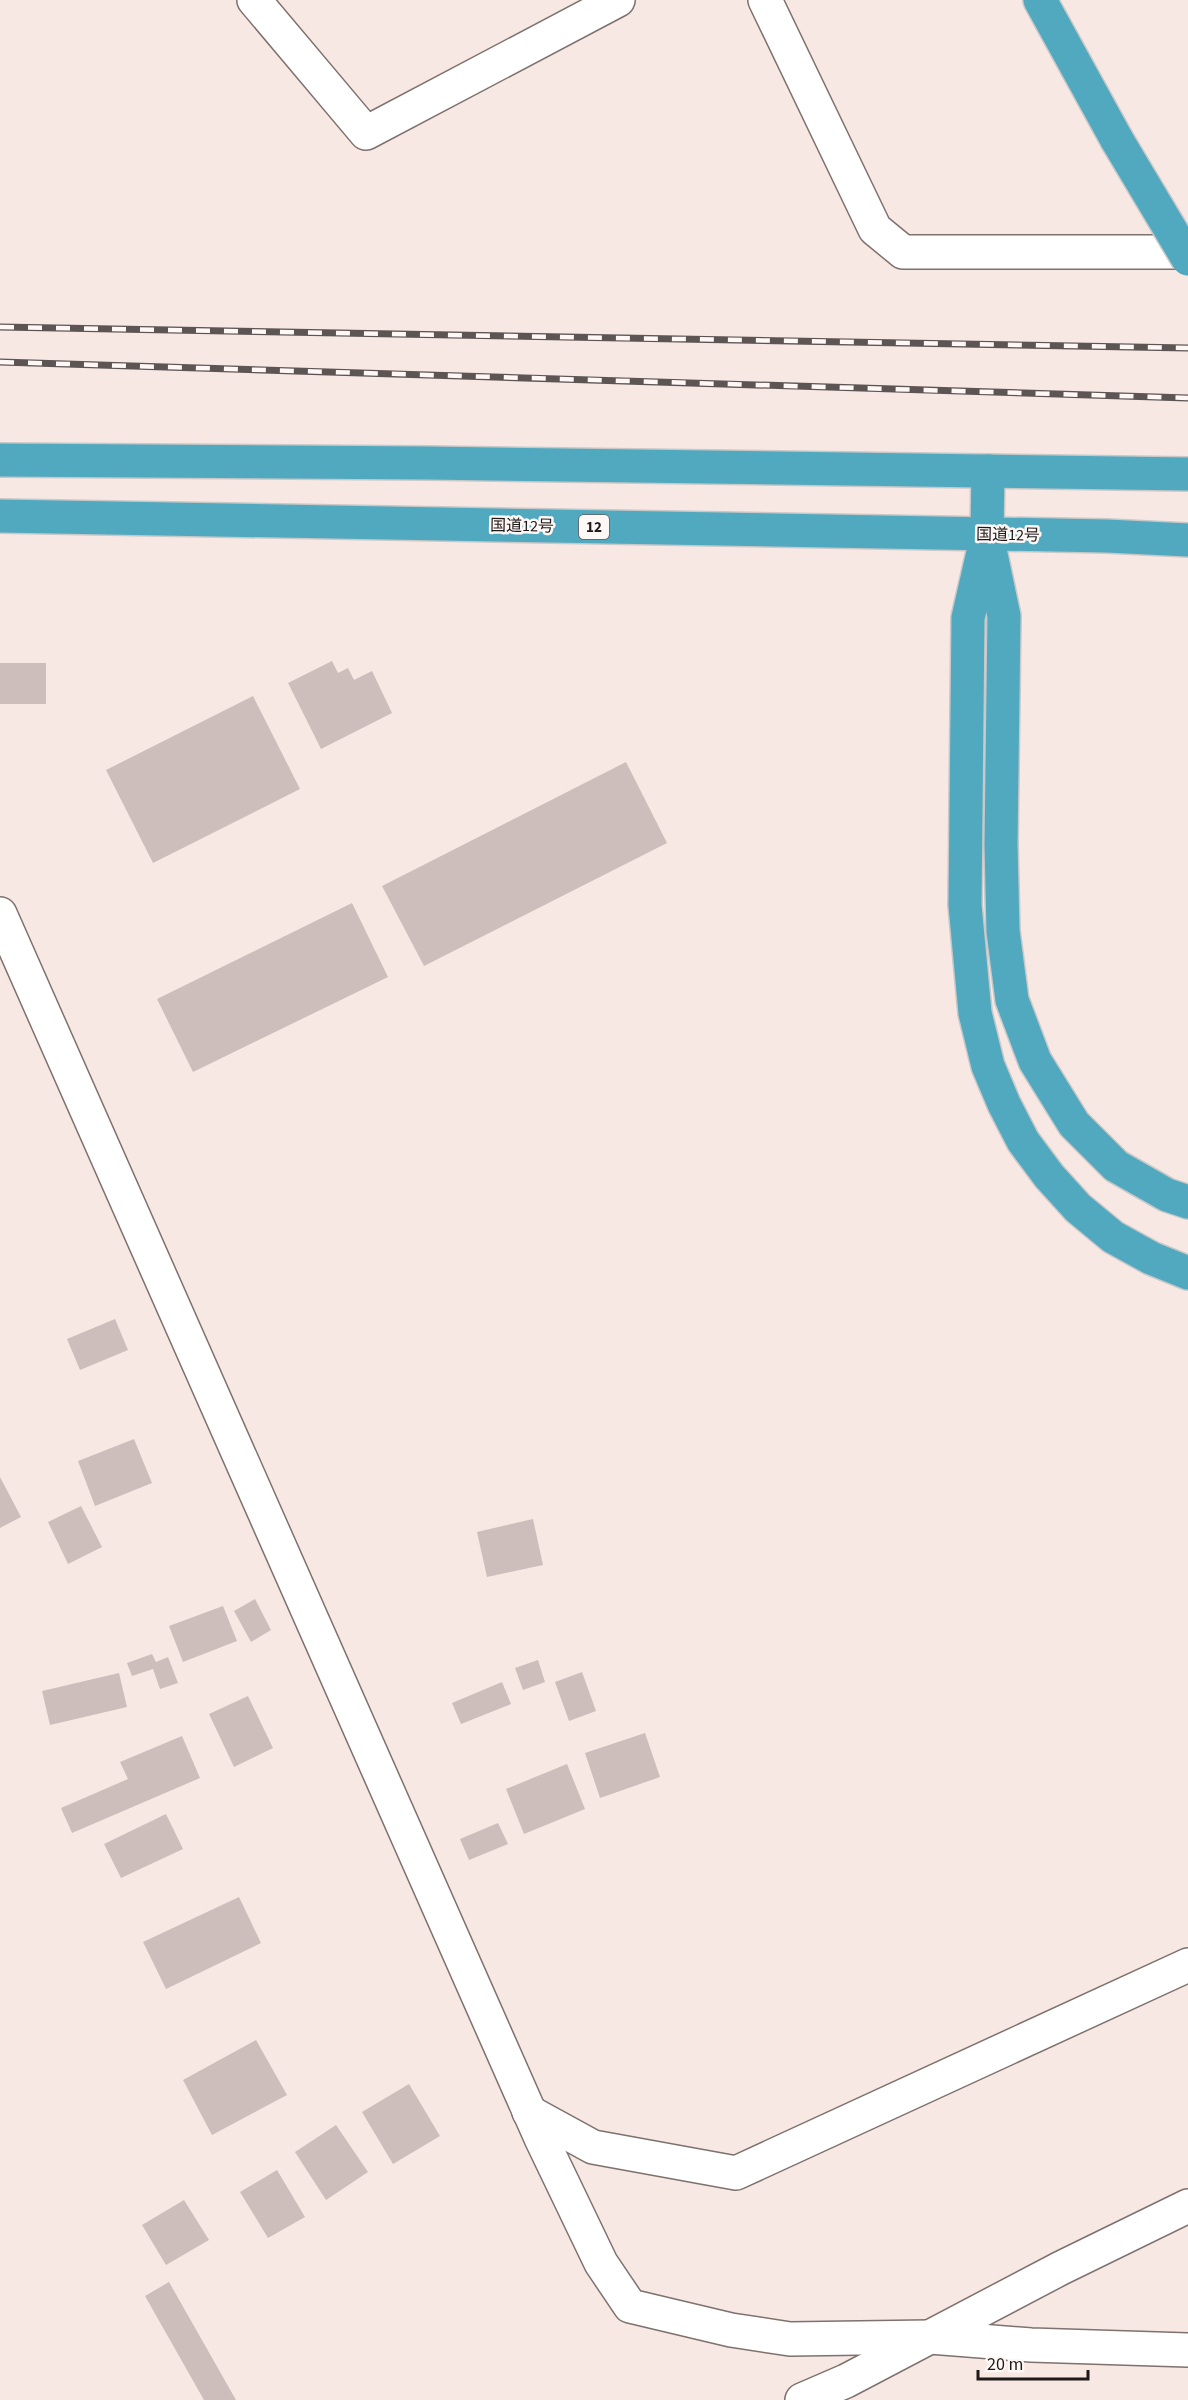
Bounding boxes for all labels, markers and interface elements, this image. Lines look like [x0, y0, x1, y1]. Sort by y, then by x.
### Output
street label: 国道12号 [490, 514, 554, 538]
road number: 12 [579, 515, 609, 539]
street label: 国道12号 [976, 523, 1040, 547]
scale bar [978, 2343, 1088, 2381]
text: 20 m [987, 2352, 1023, 2377]

